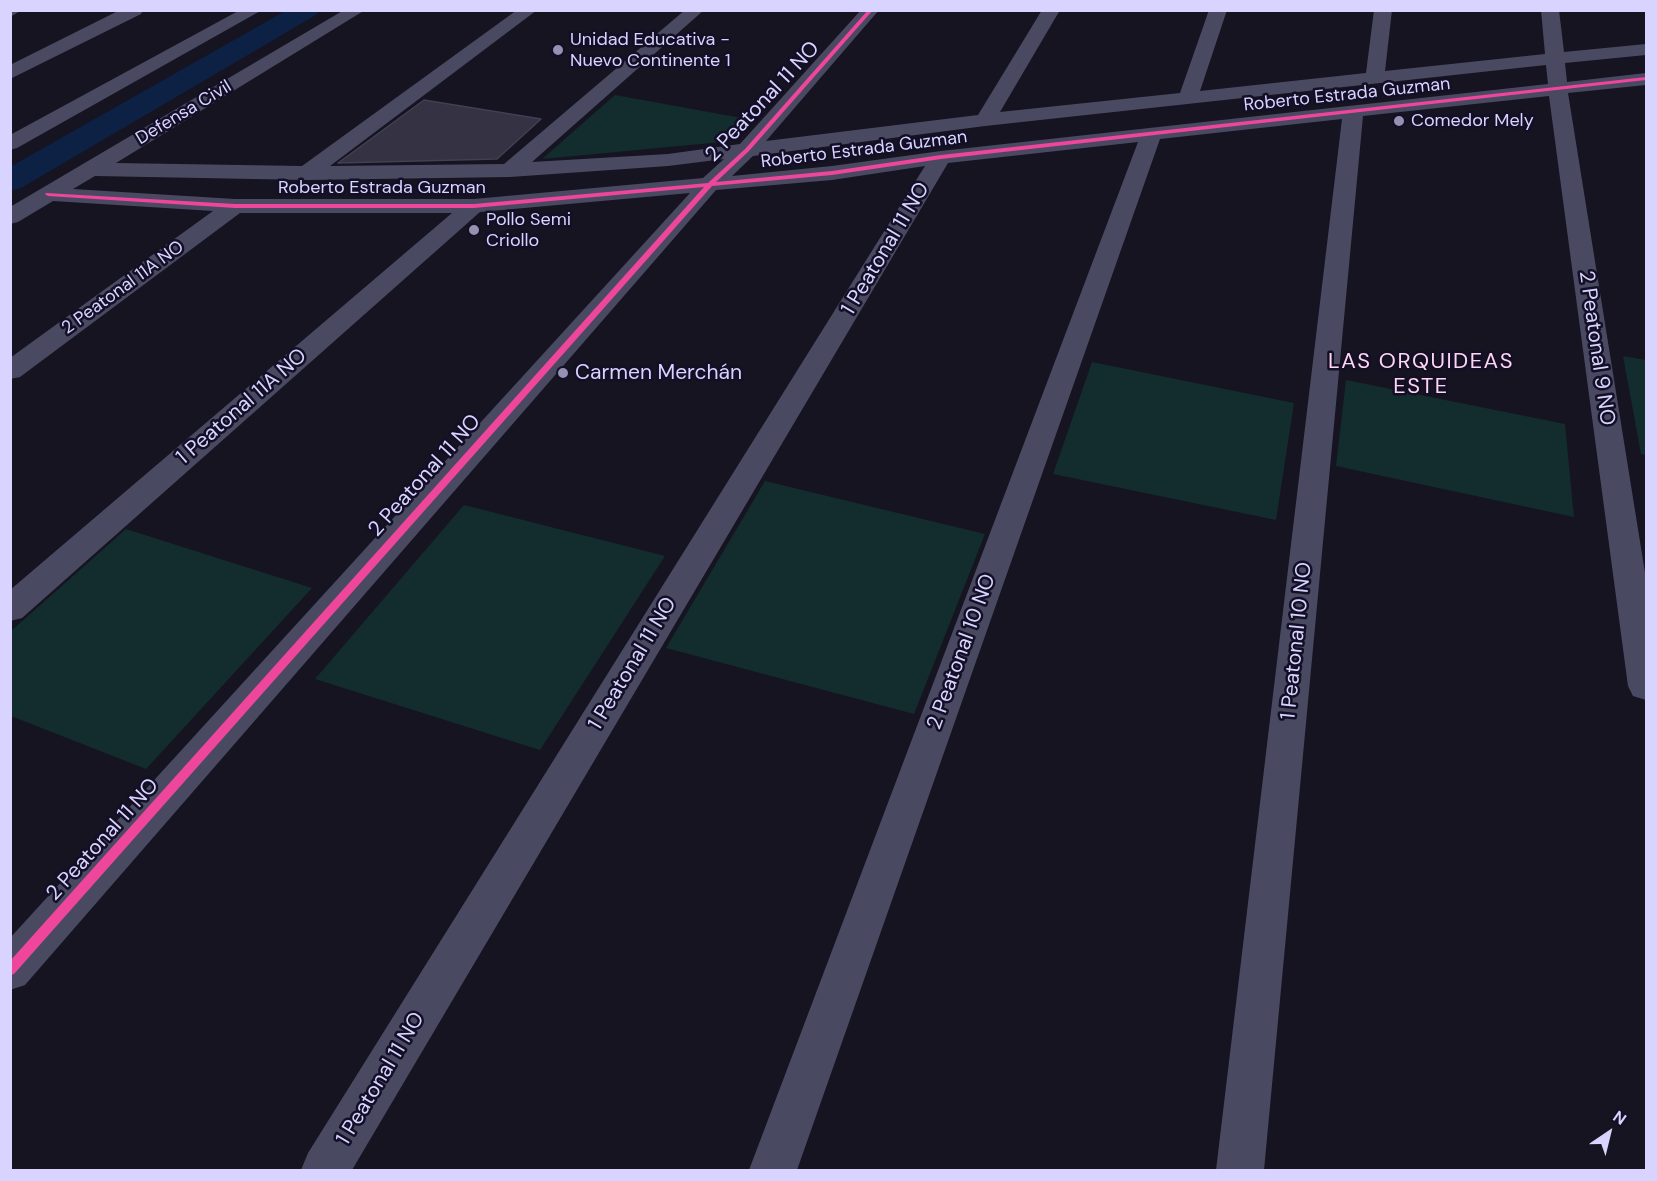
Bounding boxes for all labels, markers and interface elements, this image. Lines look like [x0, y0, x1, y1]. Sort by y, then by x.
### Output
place label: Unidad Educativa - Nuevo Continente 1 [570, 29, 731, 72]
street label: 2 Peatonal 11 NO [701, 36, 825, 168]
marker: Unidad Educativa - Nuevo Continente 1 [551, 43, 565, 57]
street label: Roberto Estrada Guzman [1243, 73, 1451, 117]
street label: Defensa Civil [132, 76, 236, 150]
place label: Comedor Mely [1411, 110, 1534, 132]
marker: Comedor Mely [1392, 114, 1406, 128]
street label: Roberto Estrada Guzman [760, 127, 968, 173]
street label: Roberto Estrada Guzman [278, 177, 486, 199]
street label: 1 Peatonal 11 NO [836, 178, 936, 320]
place label: Pollo Semi Criollo [486, 209, 571, 252]
marker: Pollo Semi Criollo [467, 223, 481, 237]
street label: 2 Peatonal 11A NO [58, 236, 188, 340]
street label: 2 Peatonal 9 NO [1573, 269, 1619, 427]
street label: 1 Peatonal 11A NO [172, 344, 312, 470]
district label: LAS ORQUIDEAS ESTE [1328, 349, 1514, 400]
place label: Carmen Merchán [575, 360, 742, 386]
marker: Carmen Merchán [556, 366, 570, 380]
street label: 2 Peatonal 11 NO [363, 410, 487, 542]
street label: 1 Peatonal 10 NO [1276, 561, 1318, 721]
street label: 2 Peatonal 10 NO [922, 571, 1002, 733]
street label: 1 Peatonal 11 NO [583, 593, 683, 735]
street label: 2 Peatonal 11 NO [41, 774, 165, 906]
street label: 1 Peatonal 11 NO [331, 1008, 431, 1150]
north arrow [1579, 1103, 1639, 1163]
text: N [1609, 1106, 1630, 1130]

